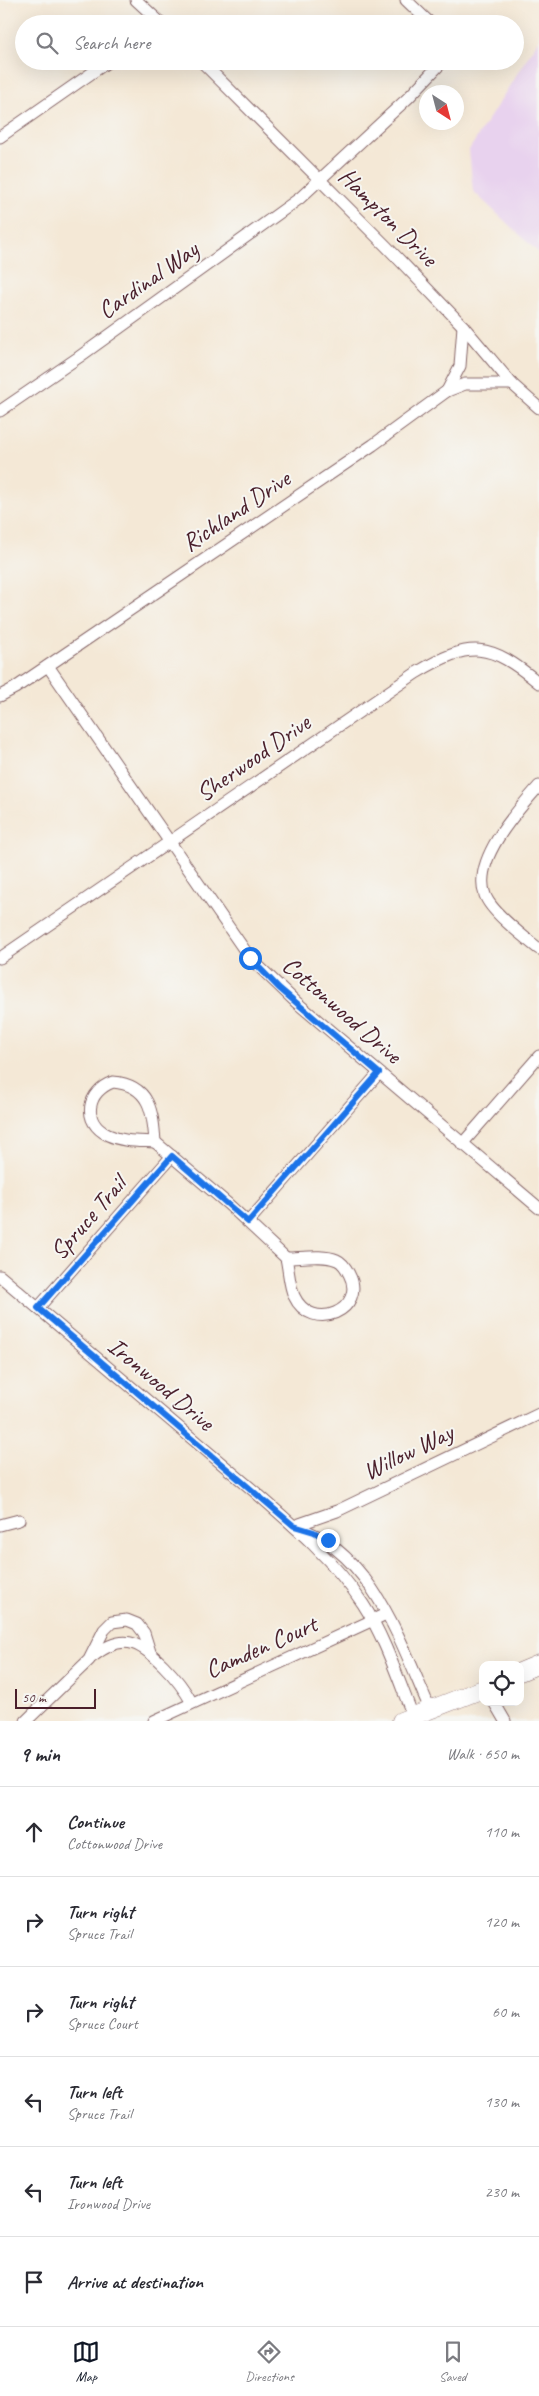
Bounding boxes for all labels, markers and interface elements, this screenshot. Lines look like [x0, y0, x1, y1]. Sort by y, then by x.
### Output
search box [15, 15, 524, 70]
icon: search [33, 29, 61, 57]
text: Search here [73, 31, 150, 55]
north arrow [419, 85, 464, 130]
street label: Hampton Drive [332, 161, 446, 275]
street label: Cardinal Way [92, 233, 206, 326]
street label: Richland Drive [176, 462, 298, 559]
street label: Sherwood Drive [190, 706, 318, 809]
route start [239, 947, 262, 970]
street label: Cottonwood Drive [276, 949, 410, 1072]
street label: Spruce Trail [43, 1166, 136, 1267]
street label: Ironwood Drive [101, 1330, 222, 1439]
street label: Willow Way [358, 1415, 461, 1488]
route end [317, 1529, 340, 1552]
street label: Camden Court [200, 1607, 324, 1686]
map controls [479, 1661, 524, 1706]
button: locate [479, 1661, 524, 1706]
scale bar [15, 1686, 96, 1709]
text: 50 m [22, 1689, 46, 1706]
text: 9 min [20, 1741, 60, 1767]
text: Walk · 650 m [447, 1744, 519, 1764]
text: Continue [67, 1810, 124, 1834]
icon: ahead [20, 1818, 48, 1846]
text: 110 m [485, 1822, 519, 1842]
text: Cottonwood Drive [67, 1834, 162, 1854]
text: Turn right [67, 1900, 134, 1924]
icon: right [20, 1908, 48, 1936]
text: 120 m [485, 1912, 519, 1932]
text: Spruce Trail [67, 1924, 132, 1944]
text: Turn right [67, 1990, 134, 2014]
icon: right [20, 1998, 48, 2026]
text: 60 m [492, 2002, 519, 2022]
text: Spruce Court [67, 2014, 138, 2034]
text: Turn left [67, 2080, 122, 2104]
icon: left [20, 2088, 48, 2116]
text: 130 m [485, 2092, 519, 2112]
text: Spruce Trail [67, 2104, 132, 2124]
text: Turn left [67, 2170, 122, 2194]
icon: left [20, 2178, 48, 2206]
text: 230 m [485, 2182, 519, 2202]
text: Ironwood Drive [67, 2194, 150, 2214]
icon: arrive [20, 2268, 48, 2296]
text: Arrive at destination [67, 2270, 203, 2294]
tab: Map [72, 2338, 100, 2385]
tab: Directions [245, 2338, 294, 2385]
tab: Saved [439, 2338, 467, 2385]

